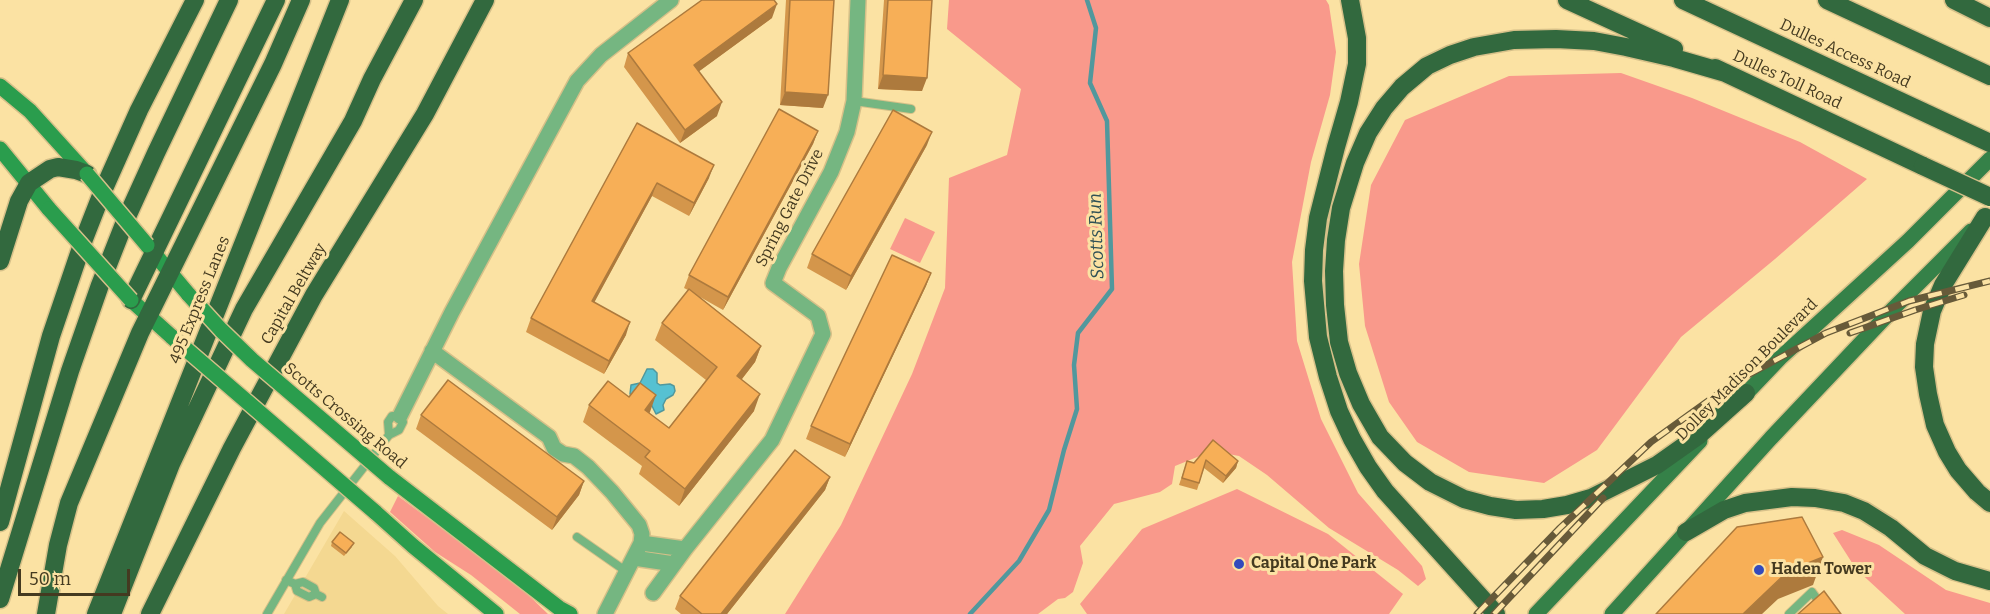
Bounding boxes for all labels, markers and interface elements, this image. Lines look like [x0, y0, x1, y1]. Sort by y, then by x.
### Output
street label: Dulles Access Road [1777, 15, 1913, 93]
street label: Dulles Toll Road [1730, 46, 1844, 114]
street label: Spring Gate Drive [752, 146, 828, 270]
water label: Scotts Run [1085, 193, 1109, 279]
street label: 495 Express Lanes [166, 233, 234, 367]
street label: Capital Beltway [257, 240, 331, 348]
street label: Dolley Madison Boulevard [1672, 295, 1822, 445]
street label: Scotts Crossing Road [280, 359, 410, 473]
place label: Capital One Park [1251, 554, 1376, 574]
scale bar [21, 557, 134, 595]
marker: Capital One Park [1232, 557, 1246, 571]
place label: Haden Tower [1771, 560, 1872, 580]
marker: Haden Tower [1752, 563, 1766, 577]
text: 50 m [29, 568, 71, 590]

